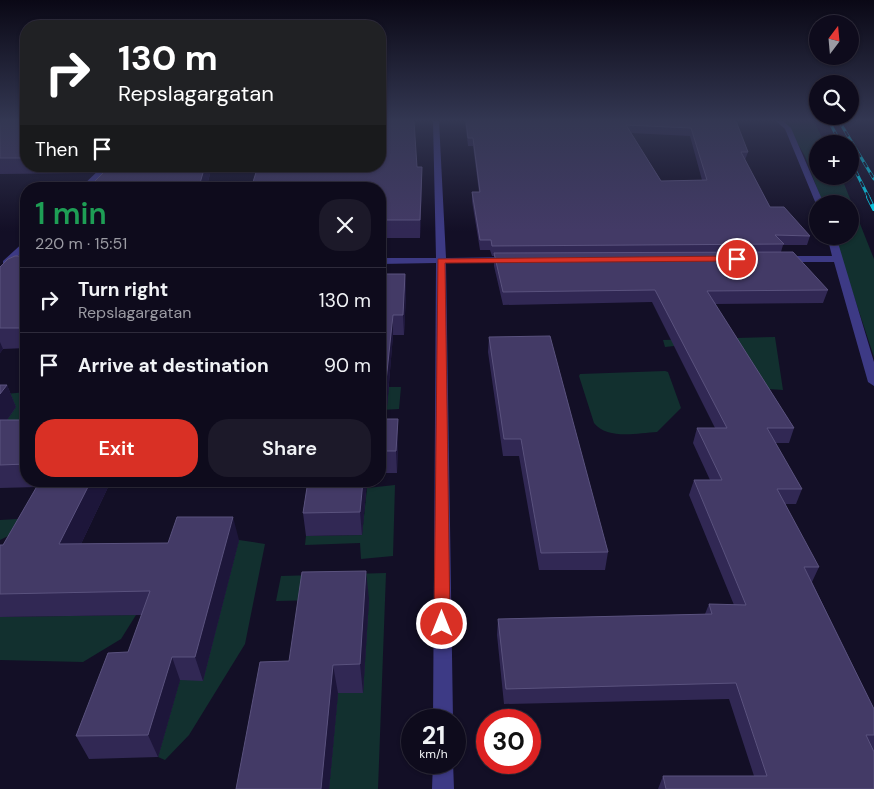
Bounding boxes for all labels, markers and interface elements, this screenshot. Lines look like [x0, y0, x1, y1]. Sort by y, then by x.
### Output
north arrow [809, 15, 859, 65]
map controls [809, 15, 859, 245]
text: 130 m [118, 35, 218, 81]
icon: right [35, 40, 100, 105]
button: search [809, 75, 859, 125]
text: Repslagargatan [118, 79, 274, 108]
icon: arrive [88, 135, 116, 163]
button: + [809, 135, 859, 185]
text: Then [35, 137, 78, 162]
text: 1 min [35, 194, 107, 233]
button: − [809, 195, 859, 245]
button: close [319, 199, 371, 251]
text: 220 m · 15:51 [35, 233, 127, 254]
pin [716, 238, 758, 280]
icon: arrive [723, 245, 751, 273]
text: Turn right [78, 277, 168, 302]
icon: right [35, 286, 63, 314]
text: 130 m [319, 288, 371, 313]
text: Repslagargatan [78, 302, 191, 323]
icon: arrive [35, 351, 63, 379]
text: Arrive at destination [78, 353, 269, 378]
text: 90 m [324, 353, 371, 378]
button: Exit [35, 419, 198, 477]
button: Share [208, 419, 371, 477]
position arrow [415, 597, 467, 649]
speed limit sign: 30 [476, 709, 541, 774]
text: 21 [422, 719, 445, 752]
text: km/h [419, 746, 448, 762]

